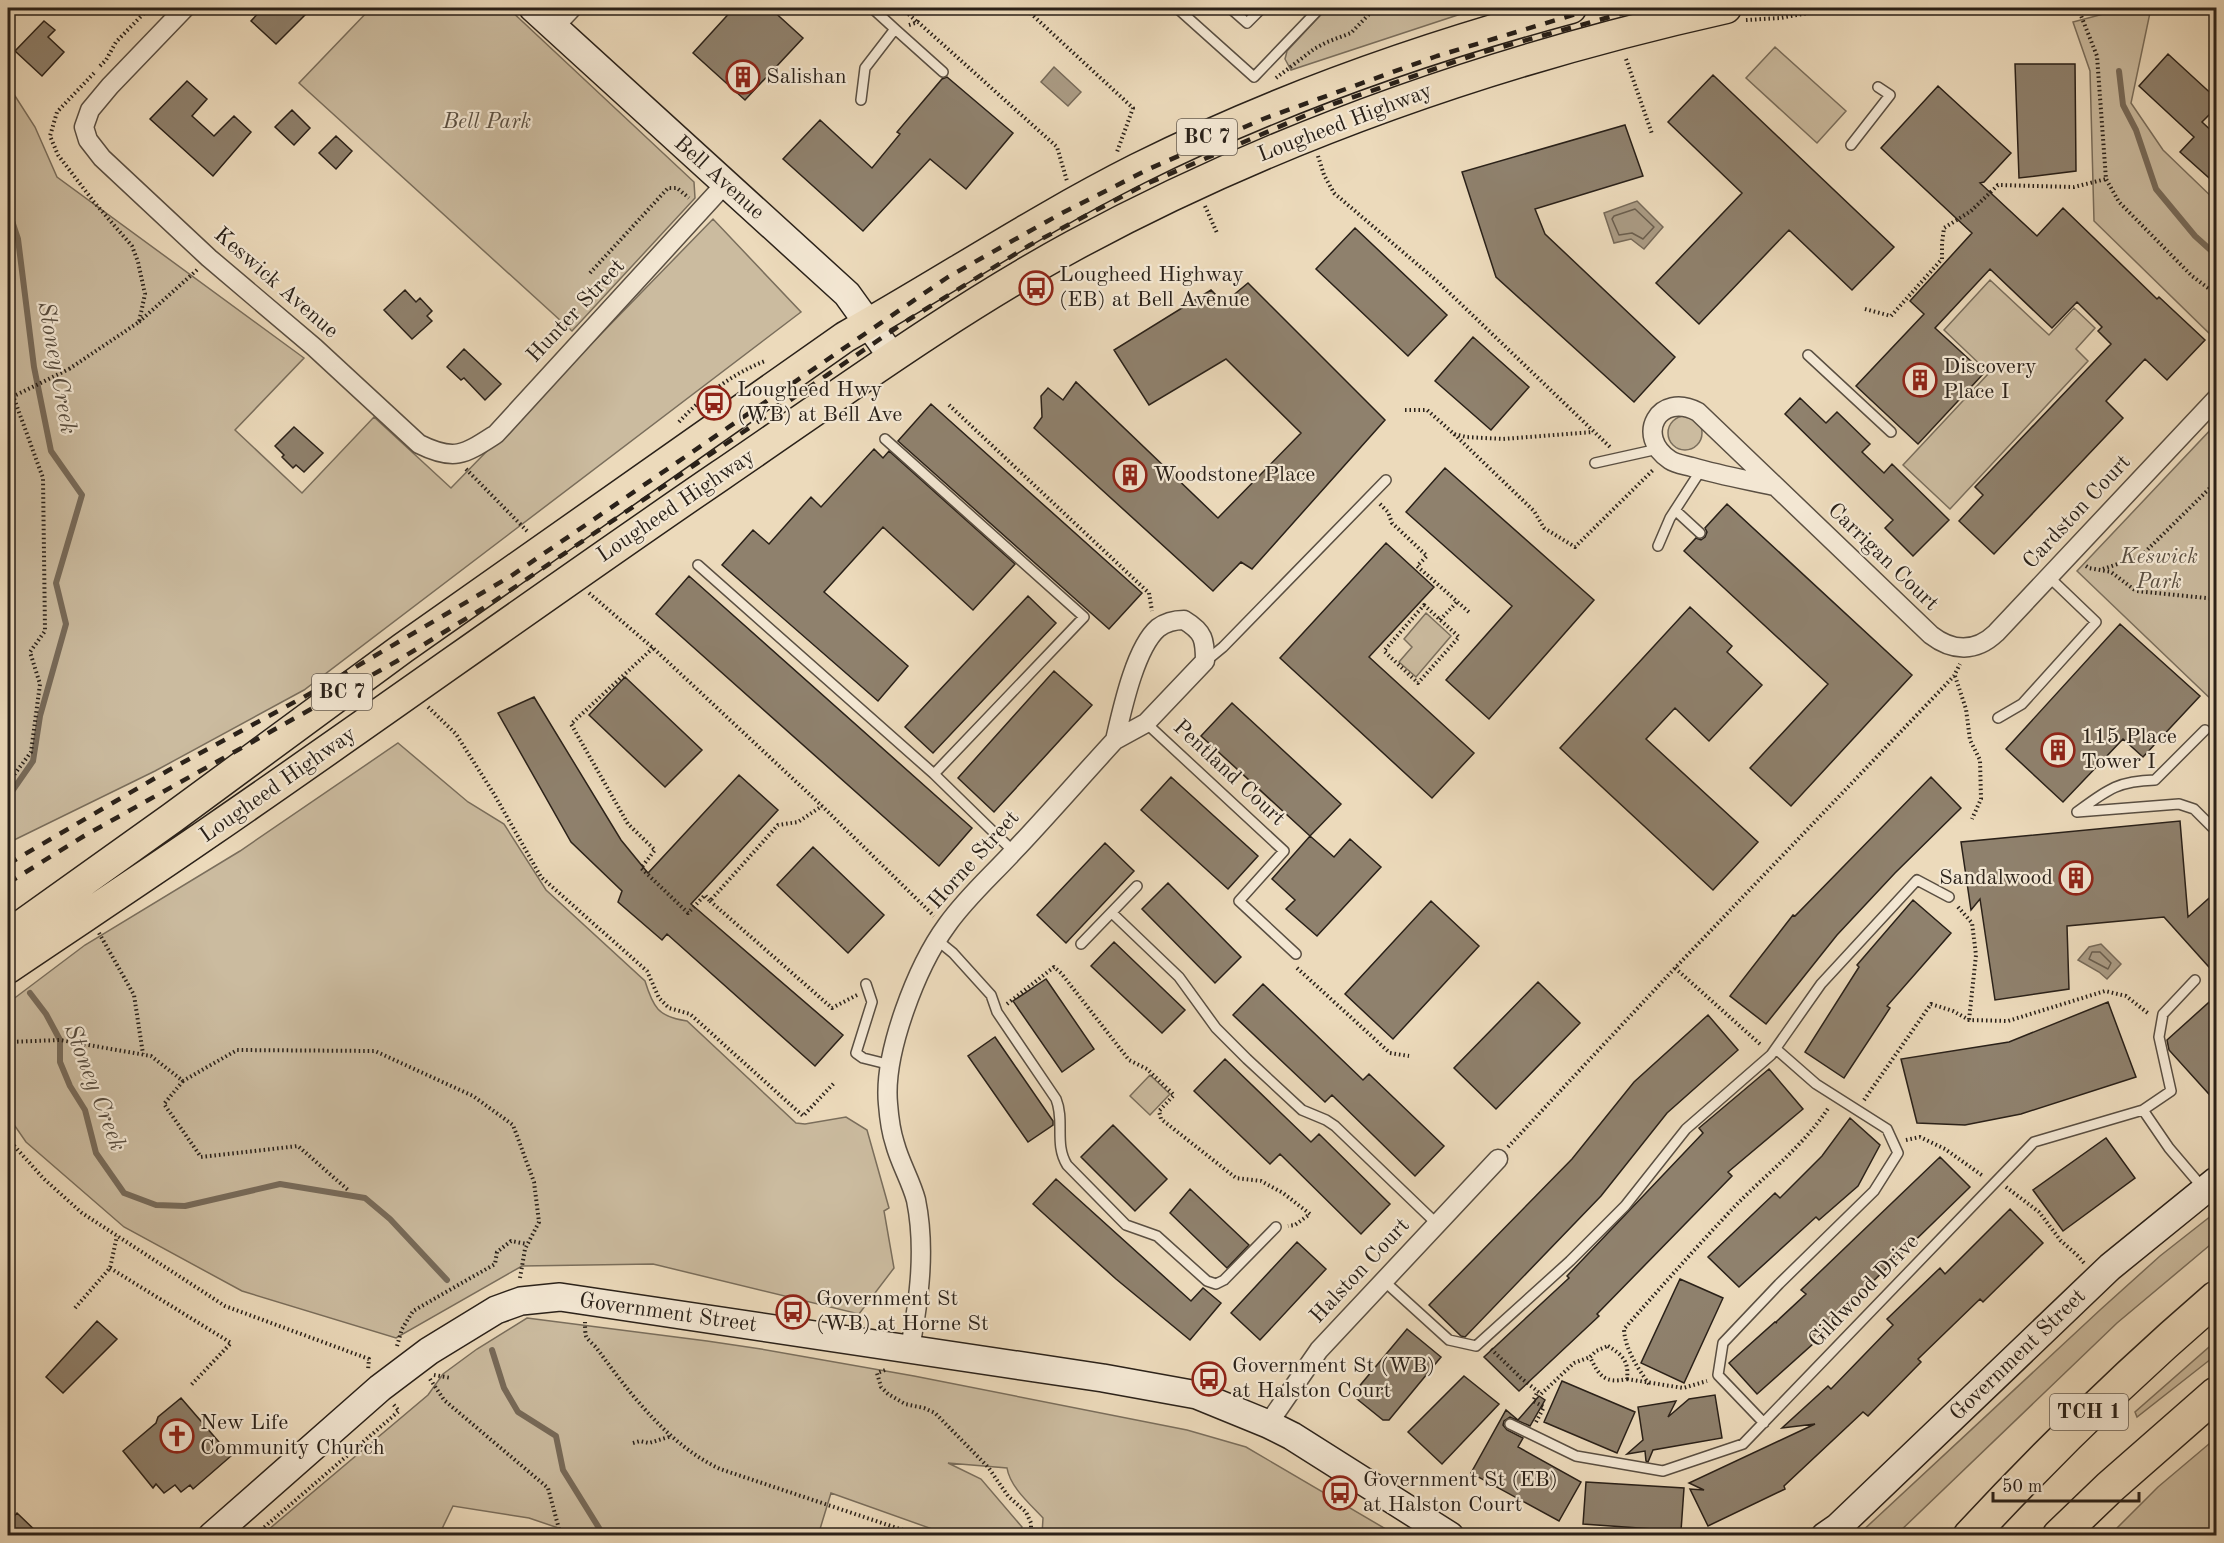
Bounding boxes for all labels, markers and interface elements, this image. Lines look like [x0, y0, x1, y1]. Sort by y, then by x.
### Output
building icon: Salishan [725, 59, 761, 95]
place label: Salishan [766, 66, 847, 88]
street label: Lougheed Highway [1255, 79, 1436, 166]
park label: Bell Park [442, 111, 532, 133]
road number: BC 7 [1177, 119, 1237, 155]
street label: Bell Avenue [670, 132, 768, 224]
street label: Keswick Avenue [210, 223, 342, 343]
street label: Hunter Street [523, 255, 629, 367]
place label: Lougheed Highway (EB) at Bell Avenue [1059, 264, 1250, 311]
bus stop icon: Lougheed Highway (EB) at Bell Avenue [1018, 270, 1054, 306]
water label: Stoney Creek [33, 300, 79, 436]
place label: Discovery Place I [1943, 356, 2037, 403]
building icon: Discovery Place I [1902, 362, 1938, 398]
place label: Lougheed Hwy (WB) at Bell Ave [737, 379, 902, 426]
bus stop icon: Lougheed Hwy (WB) at Bell Ave [696, 385, 732, 421]
street label: Lougheed Highway [593, 445, 759, 567]
street label: Cardston Court [2019, 451, 2135, 573]
building icon: Woodstone Place [1112, 457, 1148, 493]
place label: Woodstone Place [1153, 464, 1316, 486]
street label: Carrigan Court [1823, 499, 1943, 615]
park label: Keswick Park [2119, 546, 2198, 593]
road number: BC 7 [312, 674, 372, 710]
street label: Pentland Court [1169, 716, 1289, 830]
street label: Lougheed Highway [196, 723, 360, 847]
place label: 115 Place Tower I [2081, 726, 2177, 773]
building icon: 115 Place Tower I [2040, 732, 2076, 768]
street label: Horne Street [924, 807, 1024, 913]
building icon: Sandalwood [2058, 860, 2094, 896]
place label: Sandalwood [1939, 867, 2053, 889]
water label: Stoney Creek [59, 1021, 129, 1155]
street label: Halston Court [1306, 1214, 1414, 1328]
street label: Gildwood Drive [1805, 1230, 1923, 1352]
street label: Government Street [1946, 1285, 2090, 1425]
place label: Government St (WB) at Horne St [816, 1288, 989, 1335]
street label: Government Street [578, 1290, 758, 1336]
bus stop icon: Government St (WB) at Horne St [775, 1294, 811, 1330]
place label: Government St (WB) at Halston Court [1232, 1355, 1435, 1402]
bus stop icon: Government St (WB) at Halston Court [1191, 1361, 1227, 1397]
road number: TCH 1 [2050, 1394, 2128, 1430]
place label: New Life Community Church [200, 1412, 385, 1459]
church icon: New Life Community Church [159, 1418, 195, 1454]
scale bar [1993, 1465, 2138, 1503]
place label: Government St (EB) at Halston Court [1363, 1469, 1558, 1516]
bus stop icon: Government St (EB) at Halston Court [1322, 1475, 1358, 1511]
text: 50 m [2002, 1478, 2042, 1496]

